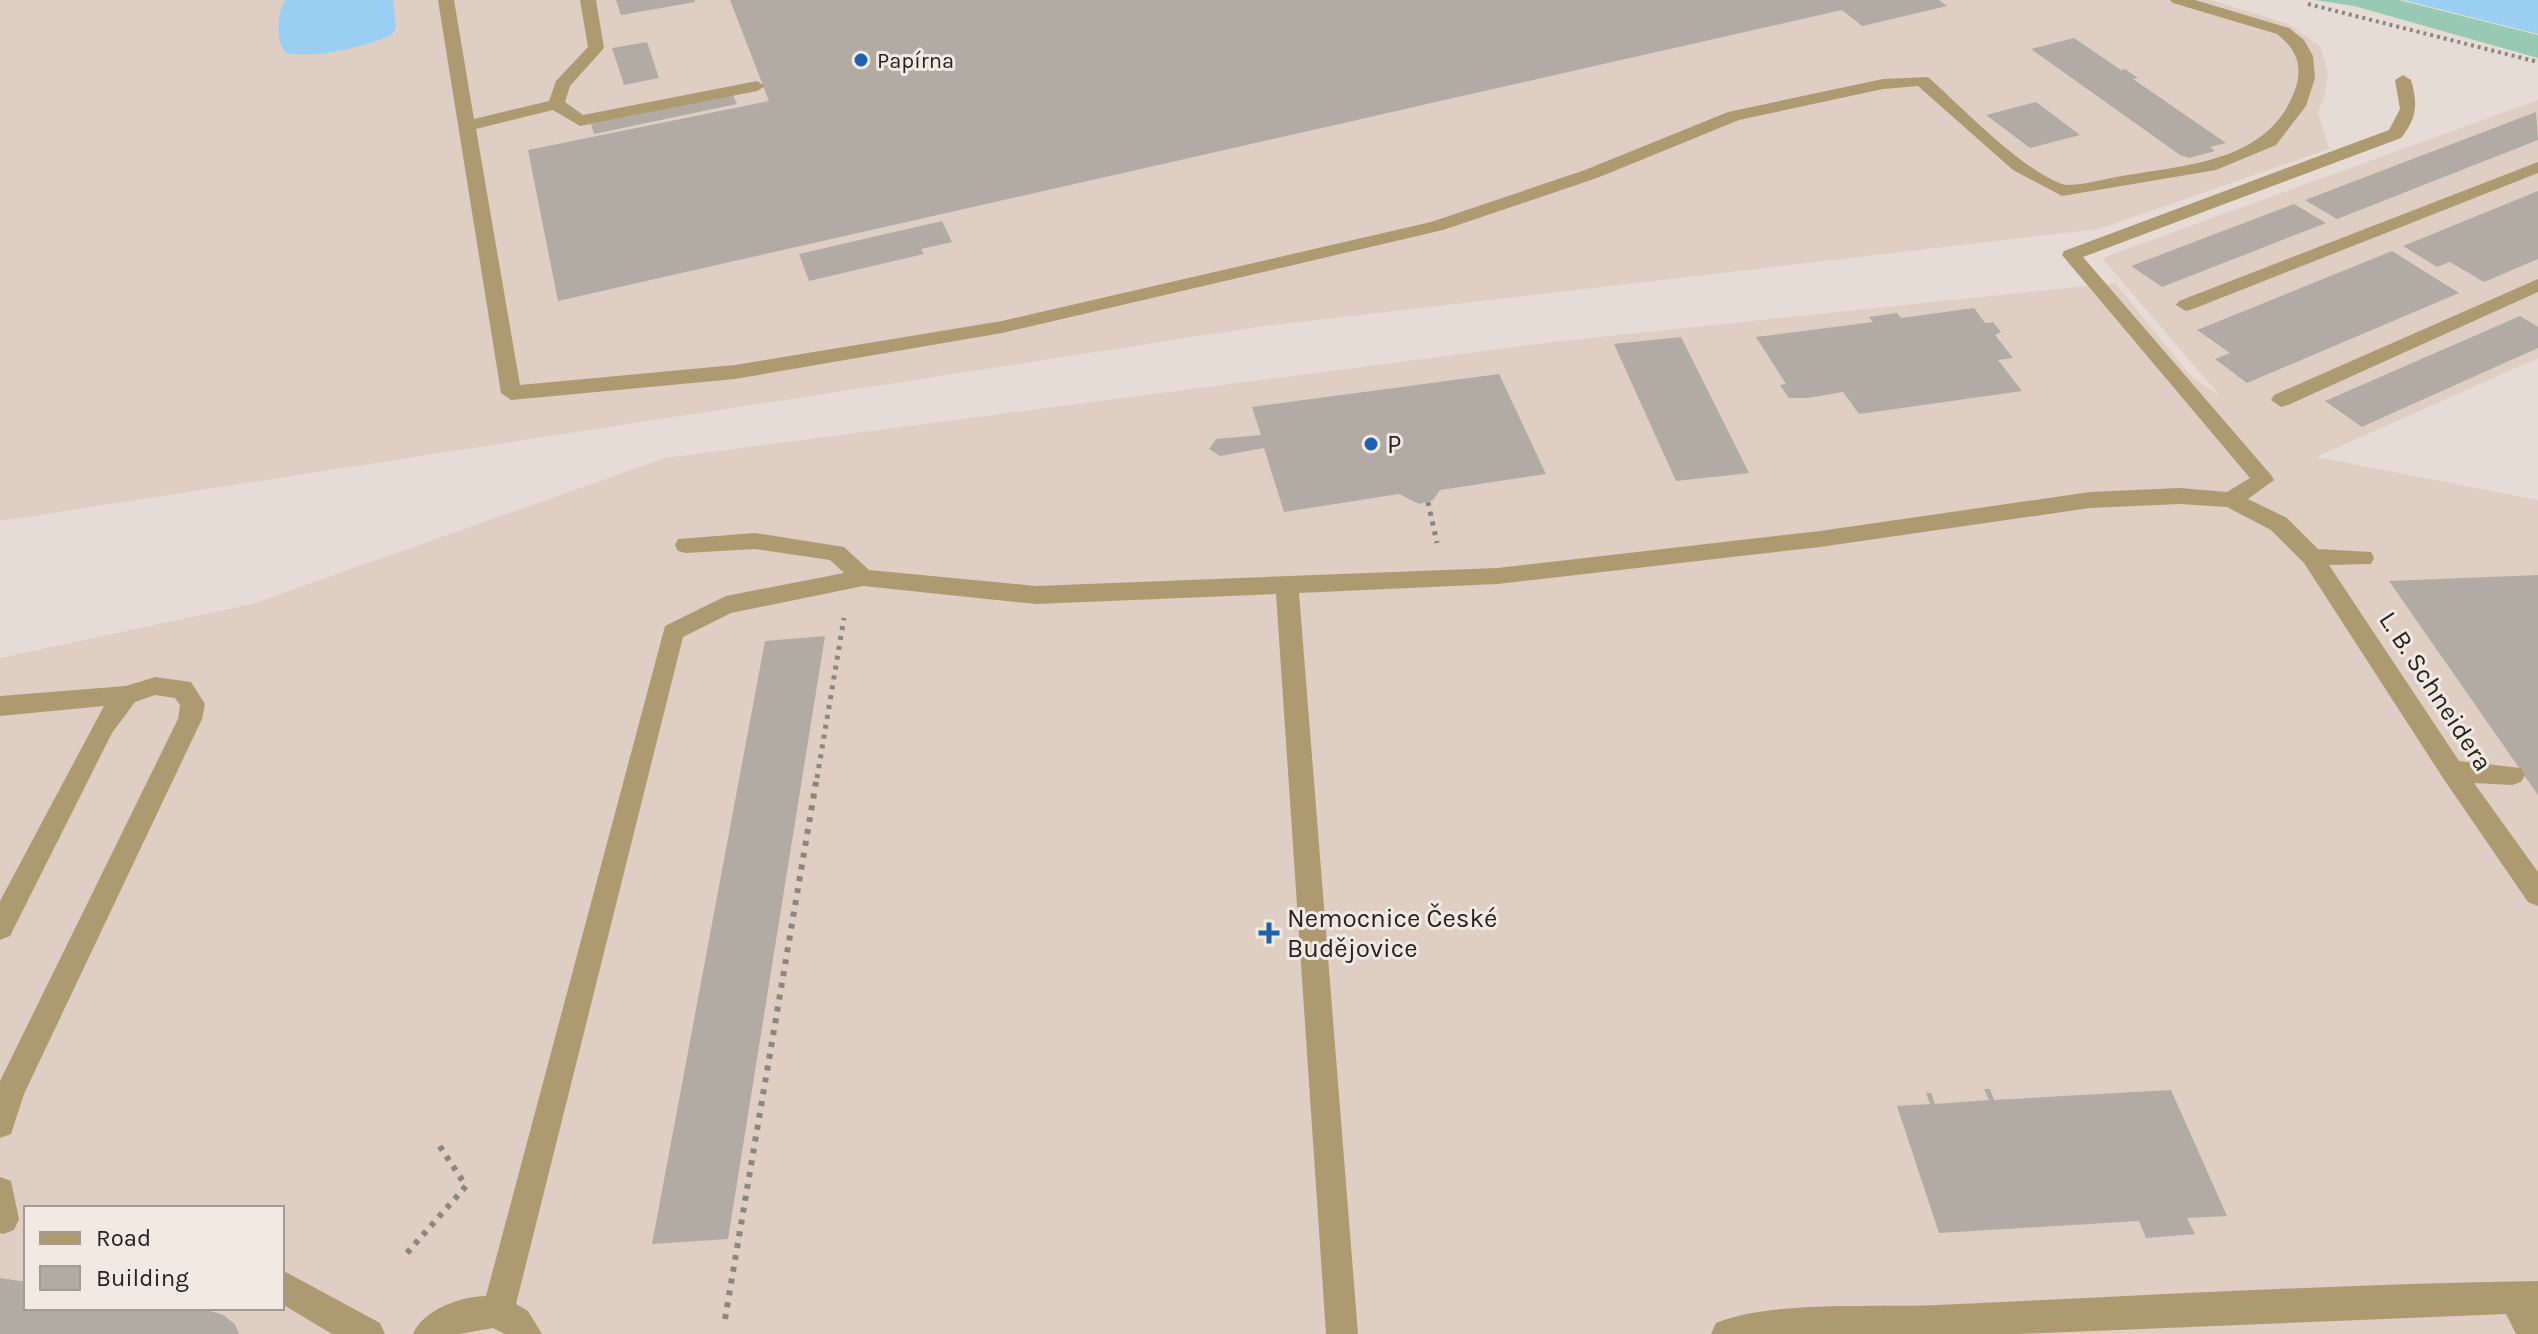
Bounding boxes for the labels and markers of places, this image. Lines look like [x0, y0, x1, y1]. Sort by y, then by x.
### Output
place label: Papírna [877, 48, 954, 74]
marker: Papírna [852, 51, 870, 69]
place label: P [1387, 429, 1401, 460]
marker: P [1362, 435, 1380, 453]
place label: Nemocnice České Budějovice [1287, 902, 1497, 964]
marker: Nemocnice České Budějovice [1258, 922, 1280, 944]

